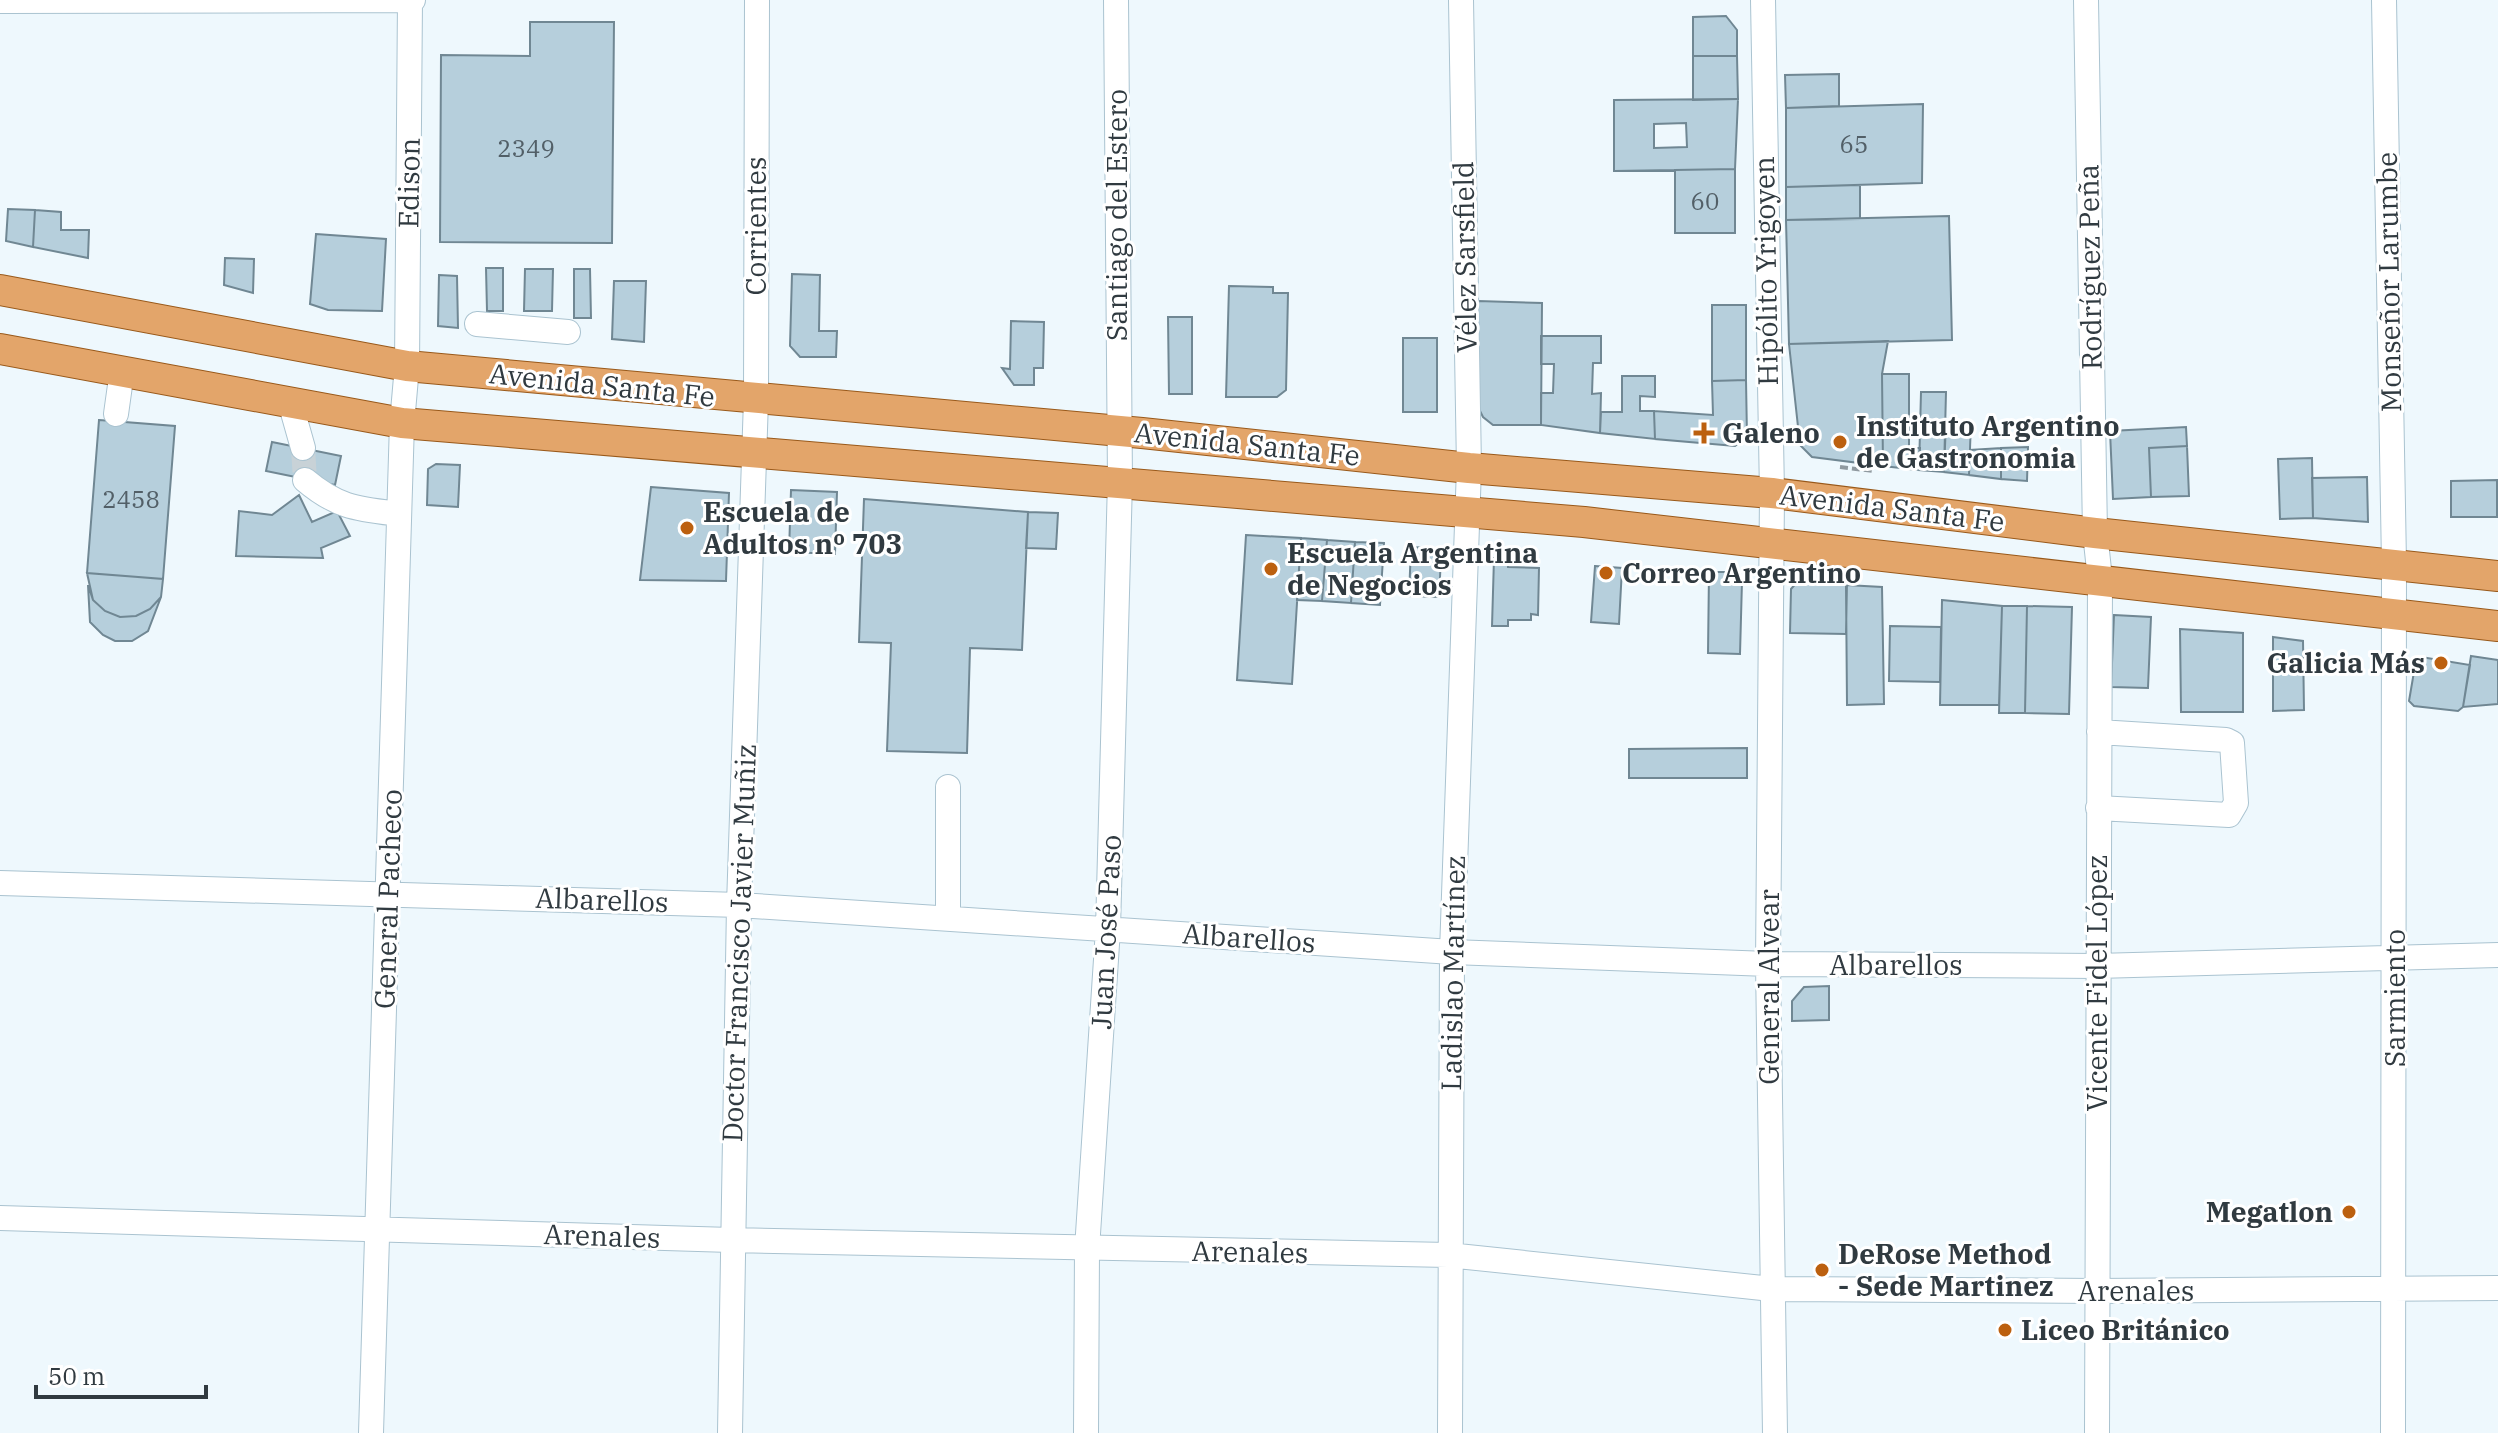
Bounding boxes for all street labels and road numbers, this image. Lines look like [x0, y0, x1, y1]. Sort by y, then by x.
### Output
street label: Santiago del Estero [1098, 89, 1135, 341]
street label: Edison [389, 137, 428, 229]
street label: Monseñor Larumbe [2368, 152, 2409, 412]
street label: Hipólito Yrigoyen [1745, 156, 1786, 386]
street label: Corrientes [737, 157, 774, 295]
street label: Vélez Sarsfield [1444, 161, 1485, 353]
street label: Rodríguez Peña [2069, 164, 2110, 370]
street label: Avenida Santa Fe [488, 354, 717, 415]
street label: Avenida Santa Fe [1133, 413, 1362, 474]
street label: Avenida Santa Fe [1777, 475, 2007, 540]
street label: Doctor Francisco Javier Muñiz [713, 743, 764, 1143]
street label: General Pacheco [365, 788, 410, 1010]
street label: Juan José Paso [1082, 834, 1129, 1030]
street label: Ladislao Martínez [1432, 855, 1473, 1091]
street label: Vicente Fidel López [2078, 855, 2115, 1111]
street label: Albarellos [535, 879, 669, 920]
street label: General Alvear [1750, 889, 1787, 1085]
street label: Albarellos [1181, 914, 1317, 961]
street label: Sarmiento [2376, 929, 2413, 1067]
street label: Albarellos [1829, 946, 1963, 983]
street label: Arenales [543, 1215, 661, 1256]
street label: Arenales [1191, 1232, 1309, 1271]
street label: Arenales [2078, 1272, 2194, 1309]

